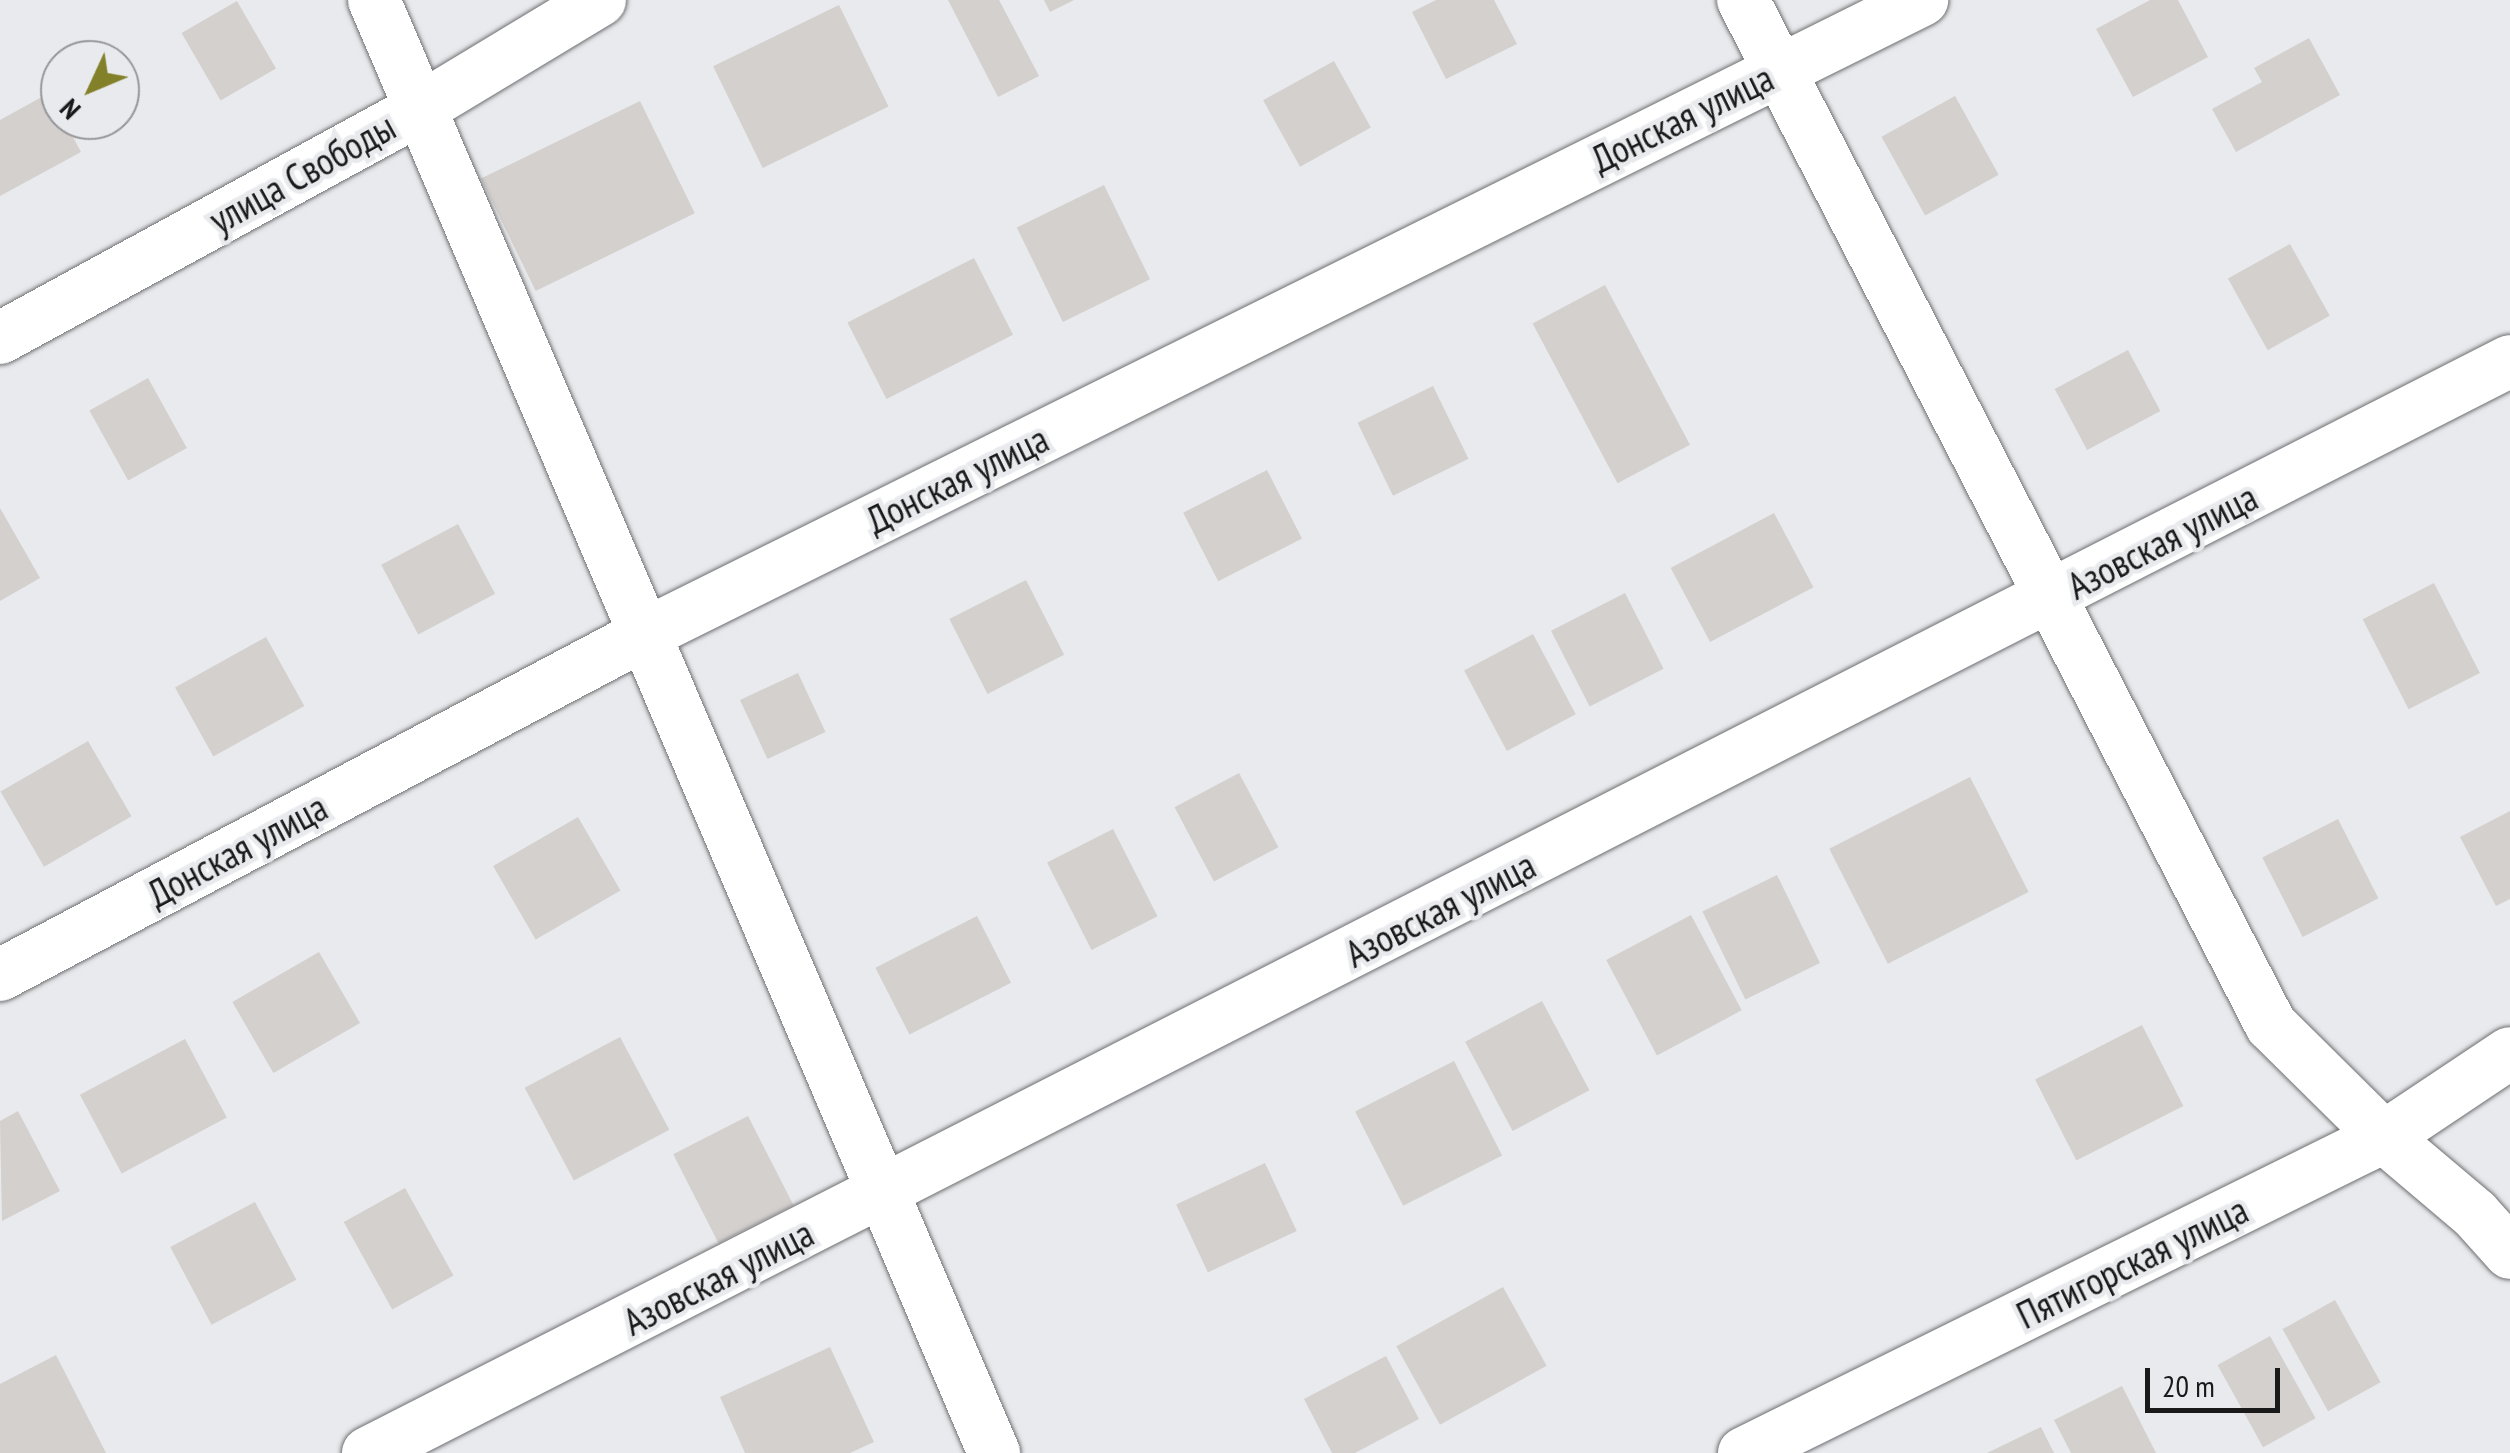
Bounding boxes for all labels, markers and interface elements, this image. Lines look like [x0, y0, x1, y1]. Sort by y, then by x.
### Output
north arrow [40, 40, 140, 140]
street label: Донская улица [1583, 54, 1781, 182]
text: N [51, 92, 88, 128]
street label: улица Свободы [201, 103, 403, 243]
street label: Донская улица [858, 415, 1056, 543]
street label: Азовская улица [2059, 474, 2265, 608]
street label: Донская улица [139, 784, 335, 916]
street label: Азовская улица [1337, 842, 1543, 976]
street label: Пятигорская улица [2009, 1186, 2255, 1338]
street label: Азовская улица [615, 1210, 821, 1344]
scale bar [2150, 1348, 2285, 1410]
text: 20 m [2162, 1366, 2215, 1405]

